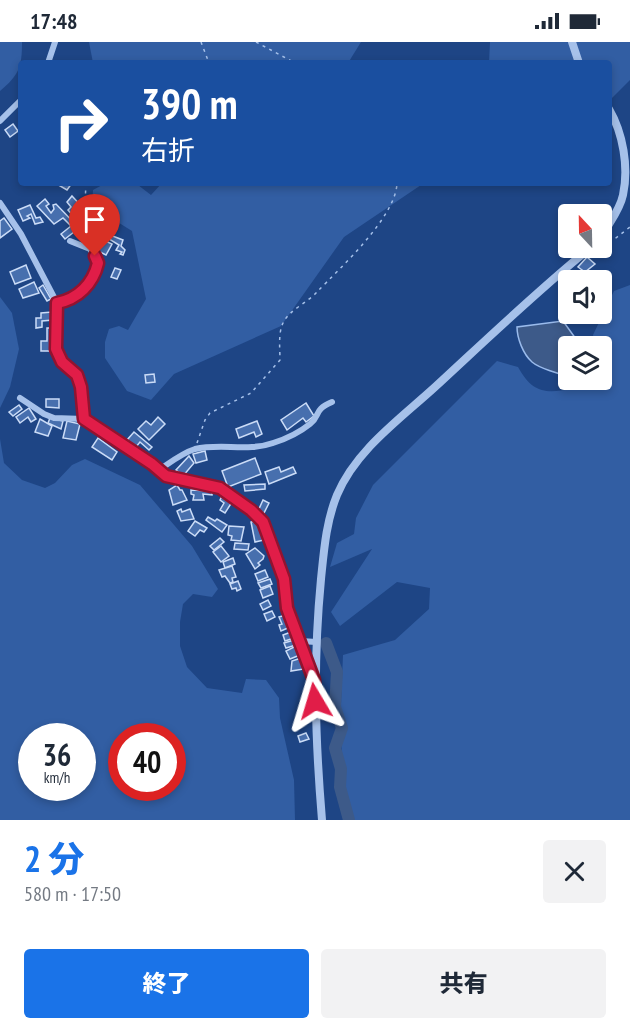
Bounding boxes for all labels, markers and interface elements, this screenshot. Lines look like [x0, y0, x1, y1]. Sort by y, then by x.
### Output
text: 17:48 [30, 7, 78, 35]
text: 390 m [141, 76, 238, 131]
icon: right [42, 84, 120, 162]
text: 右折 [141, 133, 195, 167]
pin [69, 194, 120, 256]
icon: arrive [78, 203, 111, 236]
north arrow [558, 204, 612, 258]
map controls [558, 204, 612, 390]
button: sound [558, 270, 612, 324]
button: layers [558, 336, 612, 390]
position arrow [283, 669, 347, 733]
speed limit sign: 40 [108, 723, 186, 801]
text: 36 [43, 735, 71, 774]
text: km/h [44, 768, 70, 787]
text: 2 分 [24, 835, 85, 882]
button: close [543, 840, 606, 903]
text: 580 m · 17:50 [24, 881, 121, 907]
button: 終了 [24, 949, 309, 1018]
button: 共有 [321, 949, 606, 1018]

